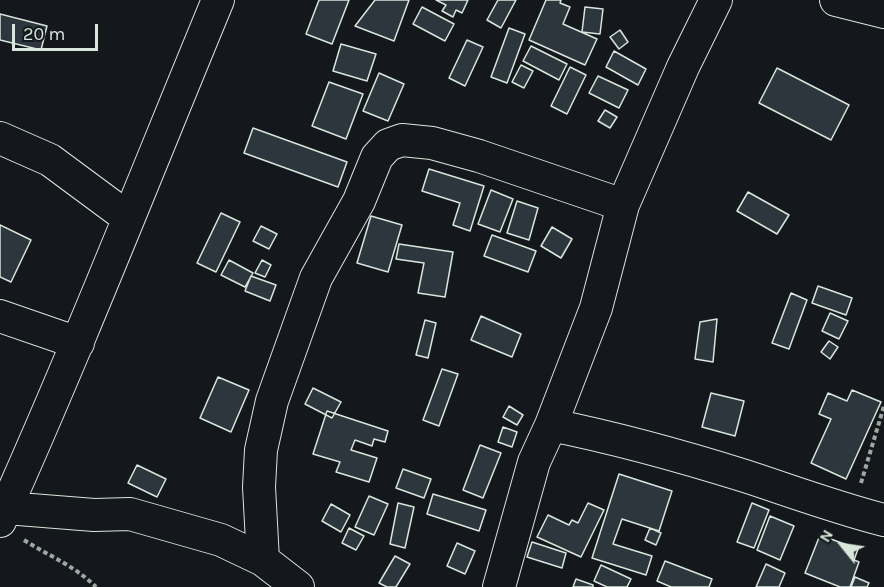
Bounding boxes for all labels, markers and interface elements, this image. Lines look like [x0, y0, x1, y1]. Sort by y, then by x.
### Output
scale bar [15, 12, 100, 50]
text: 20 m [23, 23, 65, 45]
north arrow [812, 515, 872, 575]
text: N [815, 526, 837, 545]

